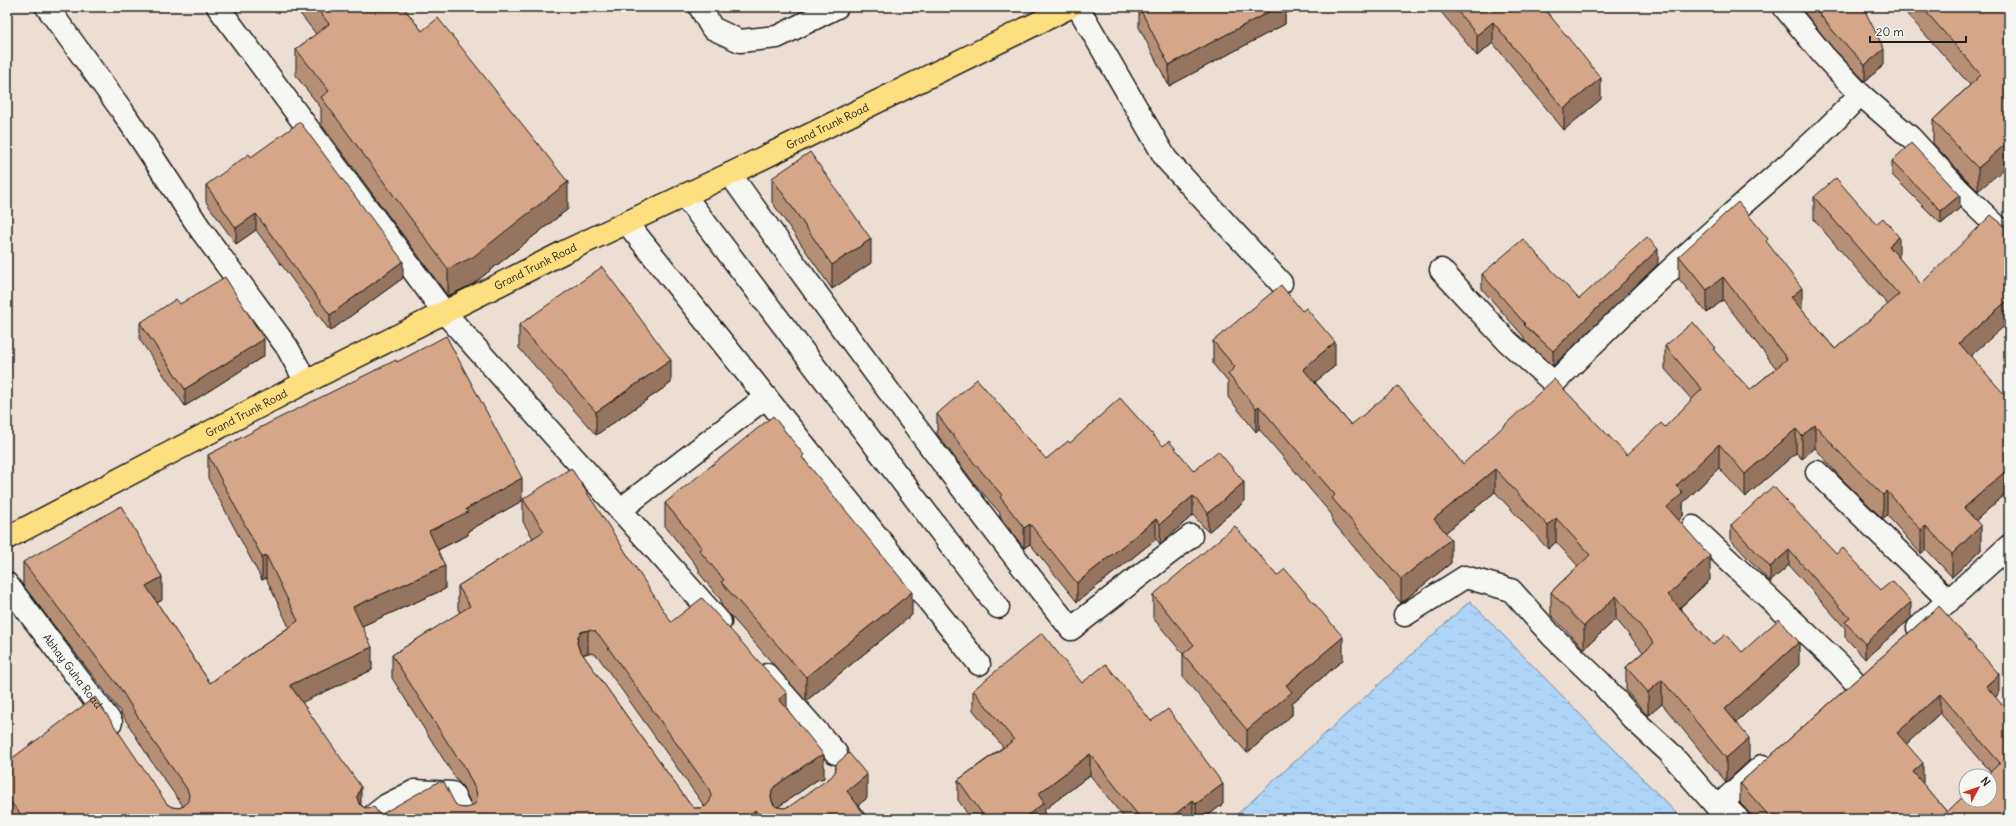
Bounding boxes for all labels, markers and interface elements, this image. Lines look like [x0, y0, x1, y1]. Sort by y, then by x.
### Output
scale bar [1870, 18, 1966, 44]
text: 20 m [1876, 24, 1904, 39]
street label: Grand Trunk Road [784, 100, 872, 152]
street label: Grand Trunk Road [492, 240, 579, 293]
street label: Grand Trunk Road [203, 386, 290, 440]
street label: Abhay Guha Road [40, 631, 106, 712]
north arrow [1958, 768, 1998, 808]
text: N [1978, 774, 1993, 789]

